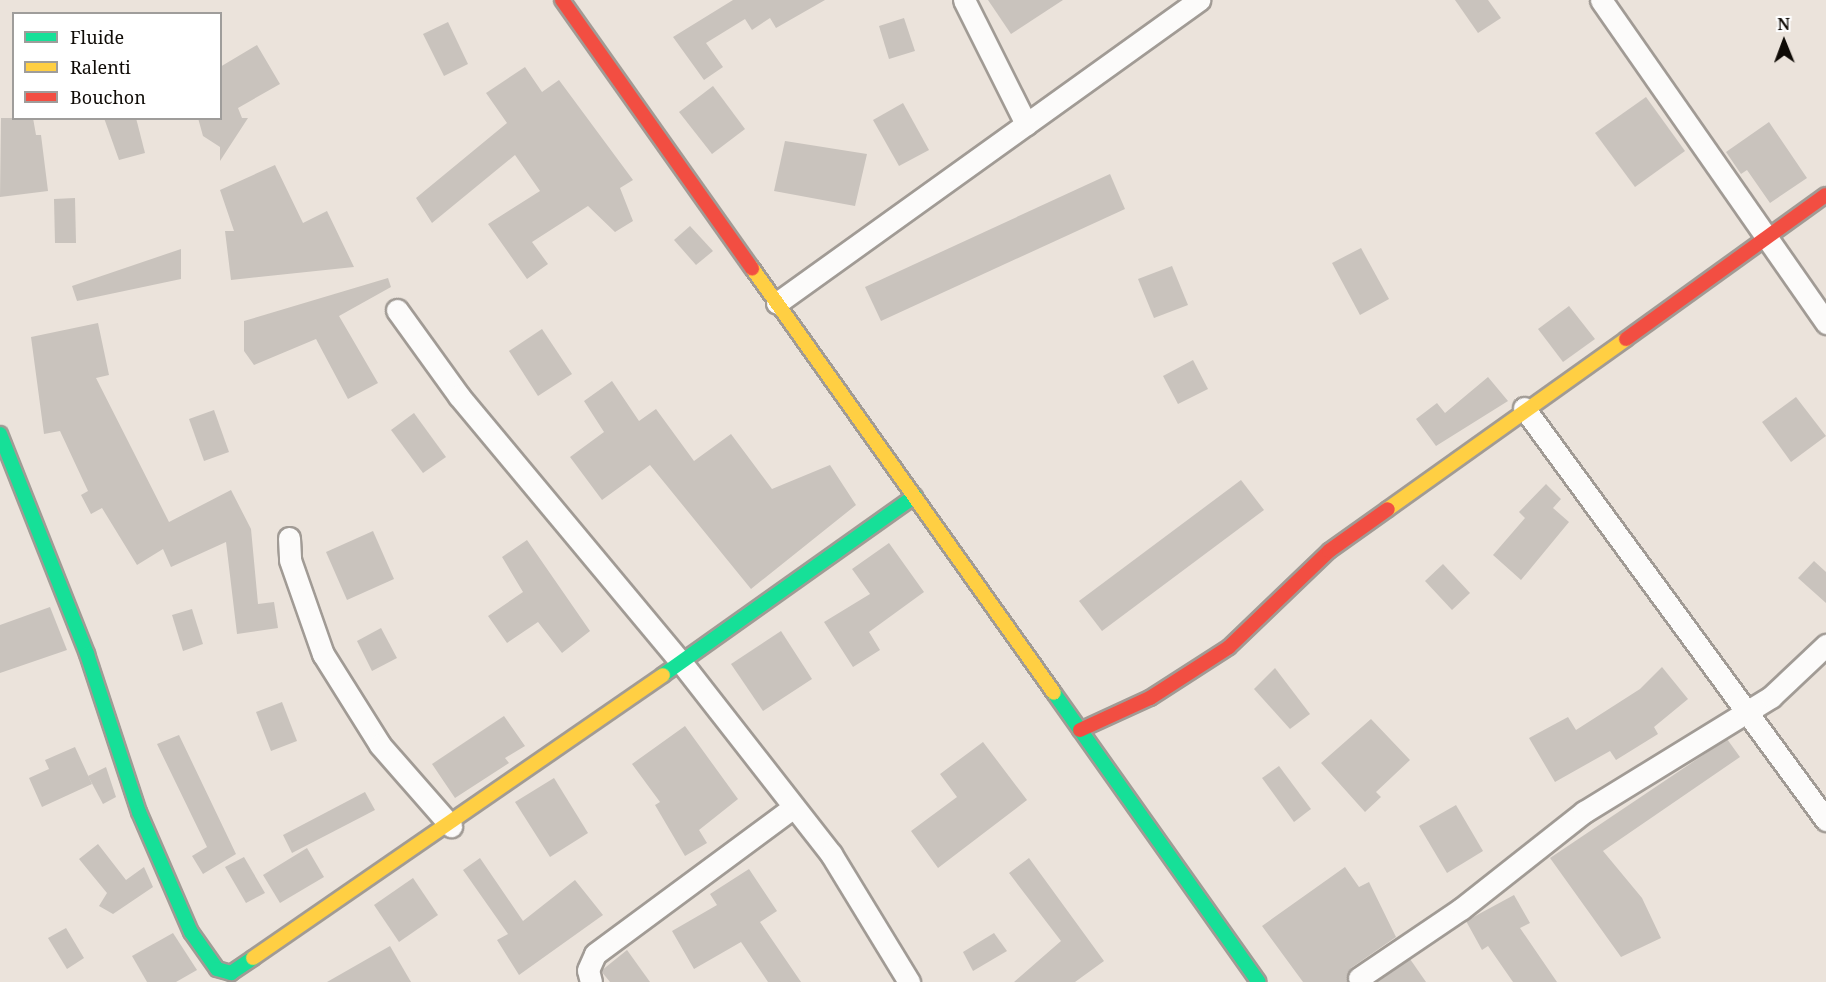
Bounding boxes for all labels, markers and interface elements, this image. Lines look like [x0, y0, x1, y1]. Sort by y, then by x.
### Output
legend [12, 12, 222, 120]
north arrow [1754, 12, 1814, 72]
text: N [1777, 13, 1790, 35]
text: Fluide [70, 25, 124, 49]
text: Ralenti [70, 55, 131, 79]
text: Bouchon [70, 85, 146, 109]

